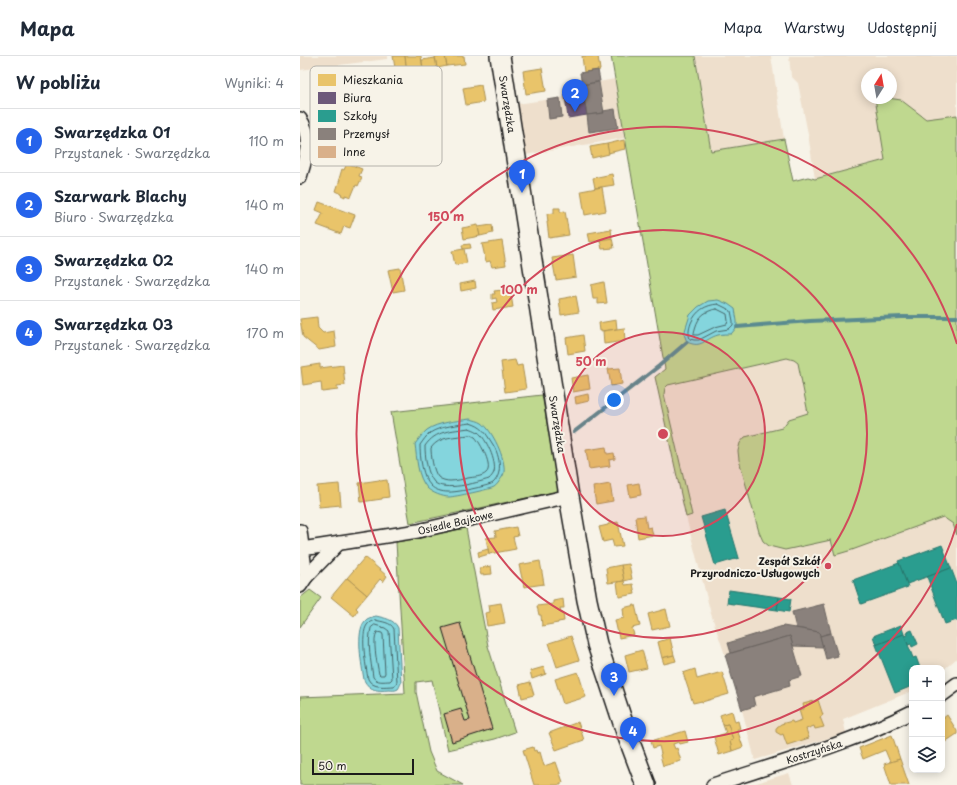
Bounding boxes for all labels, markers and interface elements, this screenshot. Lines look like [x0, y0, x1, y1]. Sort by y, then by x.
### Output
text: Mapa [20, 14, 75, 42]
text: Mapa [724, 17, 762, 38]
text: Warstwy [784, 17, 845, 38]
text: Udostępnij [867, 17, 937, 38]
legend [310, 66, 442, 166]
north arrow [861, 68, 897, 104]
text: W pobliżu [16, 69, 101, 95]
text: Mieszkania [343, 71, 403, 88]
text: Wyniki: 4 [224, 73, 284, 92]
street label: Swarzędzka [496, 74, 520, 135]
pin: 2 [562, 79, 588, 112]
text: Biura [343, 89, 372, 106]
text: Szkoły [343, 107, 377, 124]
text: Swarzędzka 01 [54, 120, 171, 143]
text: Przemysł [343, 125, 390, 142]
text: 1 [26, 131, 32, 150]
text: 110 m [249, 131, 284, 150]
text: Przystanek · Swarzędzka [54, 143, 210, 162]
text: Inne [343, 143, 366, 160]
pin: 1 [509, 160, 535, 193]
text: Szarwark Blachy [54, 184, 187, 207]
text: 2 [24, 195, 34, 214]
text: 140 m [245, 195, 284, 214]
text: Biuro · Swarzędzka [54, 207, 173, 226]
text: 150 m [428, 207, 464, 225]
text: Swarzędzka 02 [54, 248, 173, 271]
text: 3 [25, 259, 33, 278]
text: 140 m [245, 259, 284, 278]
text: Przystanek · Swarzędzka [54, 271, 210, 290]
text: 100 m [500, 280, 538, 298]
text: Swarzędzka 03 [54, 312, 173, 335]
text: 4 [25, 323, 33, 342]
text: 170 m [246, 323, 284, 342]
text: Przystanek · Swarzędzka [54, 335, 210, 354]
text: 50 m [575, 352, 607, 370]
your location [604, 390, 624, 410]
street label: Swarzędzka [546, 394, 570, 455]
centre of rings [656, 427, 670, 441]
street label: Osiedle Bajkowe [416, 506, 494, 538]
place label: Zespół Szkół Przyrodniczo-Usługowych [690, 553, 821, 580]
marker: Zespół Szkół Przyrodniczo-Usługowych [823, 561, 833, 571]
pin: 3 [601, 663, 627, 696]
map controls [909, 665, 945, 773]
button: + [909, 665, 945, 701]
button: − [909, 701, 945, 737]
pin: 4 [620, 717, 646, 750]
street label: Kostrzyńska [784, 735, 845, 767]
button: layers [909, 737, 945, 773]
scale bar [312, 757, 414, 776]
text: 50 m [318, 757, 347, 774]

